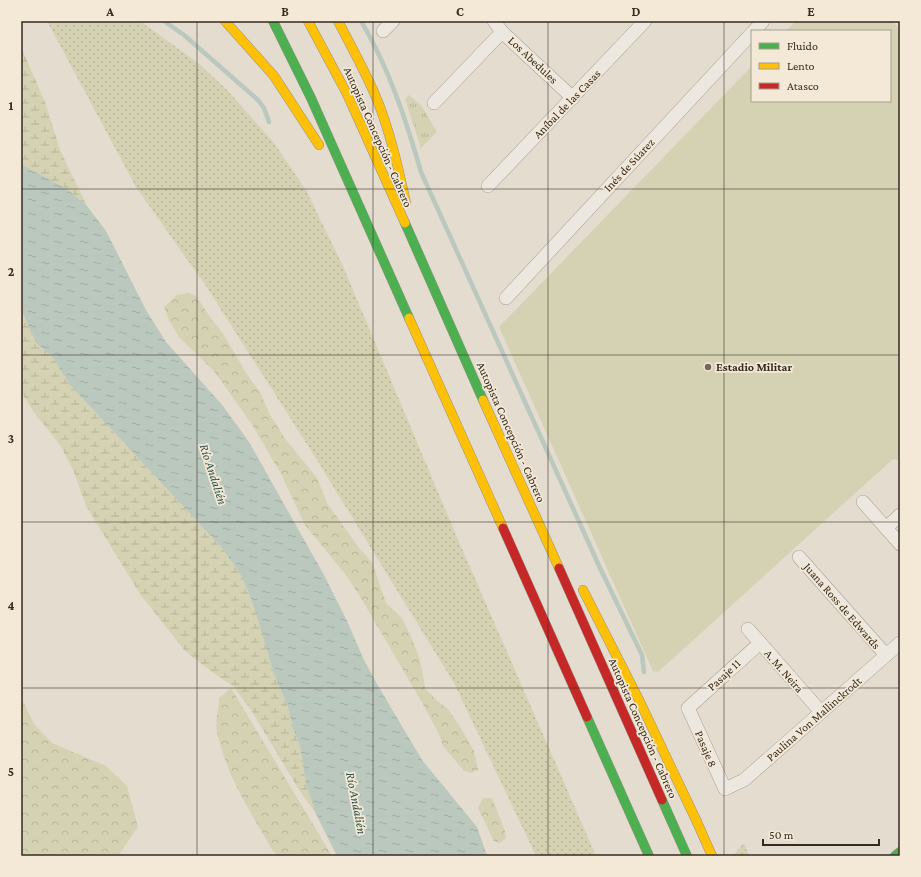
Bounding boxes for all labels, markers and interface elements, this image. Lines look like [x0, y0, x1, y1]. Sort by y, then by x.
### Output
text: A [105, 4, 114, 19]
text: B [281, 4, 289, 19]
text: C [456, 4, 464, 19]
text: D [632, 4, 641, 19]
text: E [807, 4, 815, 19]
legend [751, 30, 891, 102]
street label: Los Abedules [505, 33, 561, 87]
text: Fluido [787, 39, 818, 53]
text: Lento [787, 59, 815, 73]
street label: Autopista Concepción - Cabrero [341, 65, 415, 209]
street label: Aníbal de las Casas [530, 66, 604, 141]
text: Atasco [787, 79, 819, 93]
text: 1 [9, 98, 14, 113]
street label: Inés de Súarez [601, 135, 657, 195]
text: 2 [8, 264, 15, 279]
street label: Autopista Concepción - Cabrero [474, 360, 548, 504]
place label: Estadio Militar [716, 360, 792, 374]
marker: Estadio Militar [703, 362, 713, 372]
text: 3 [8, 431, 14, 446]
water label: Río Andalién [197, 442, 231, 507]
street label: Juana Ross de Edwards [800, 559, 884, 652]
text: 4 [7, 598, 15, 613]
street label: A. M. Neira [761, 647, 807, 696]
street label: Autopista Concepción - Cabrero [606, 656, 680, 800]
street label: Pasaje 11 [705, 656, 743, 694]
street label: Paulina Von Mallinckrodt [764, 673, 865, 764]
street label: Pasaje 8 [692, 729, 720, 769]
text: 5 [8, 764, 14, 779]
water label: Río Andalién [343, 771, 370, 836]
scale bar [763, 821, 879, 847]
text: 50 m [769, 828, 794, 842]

